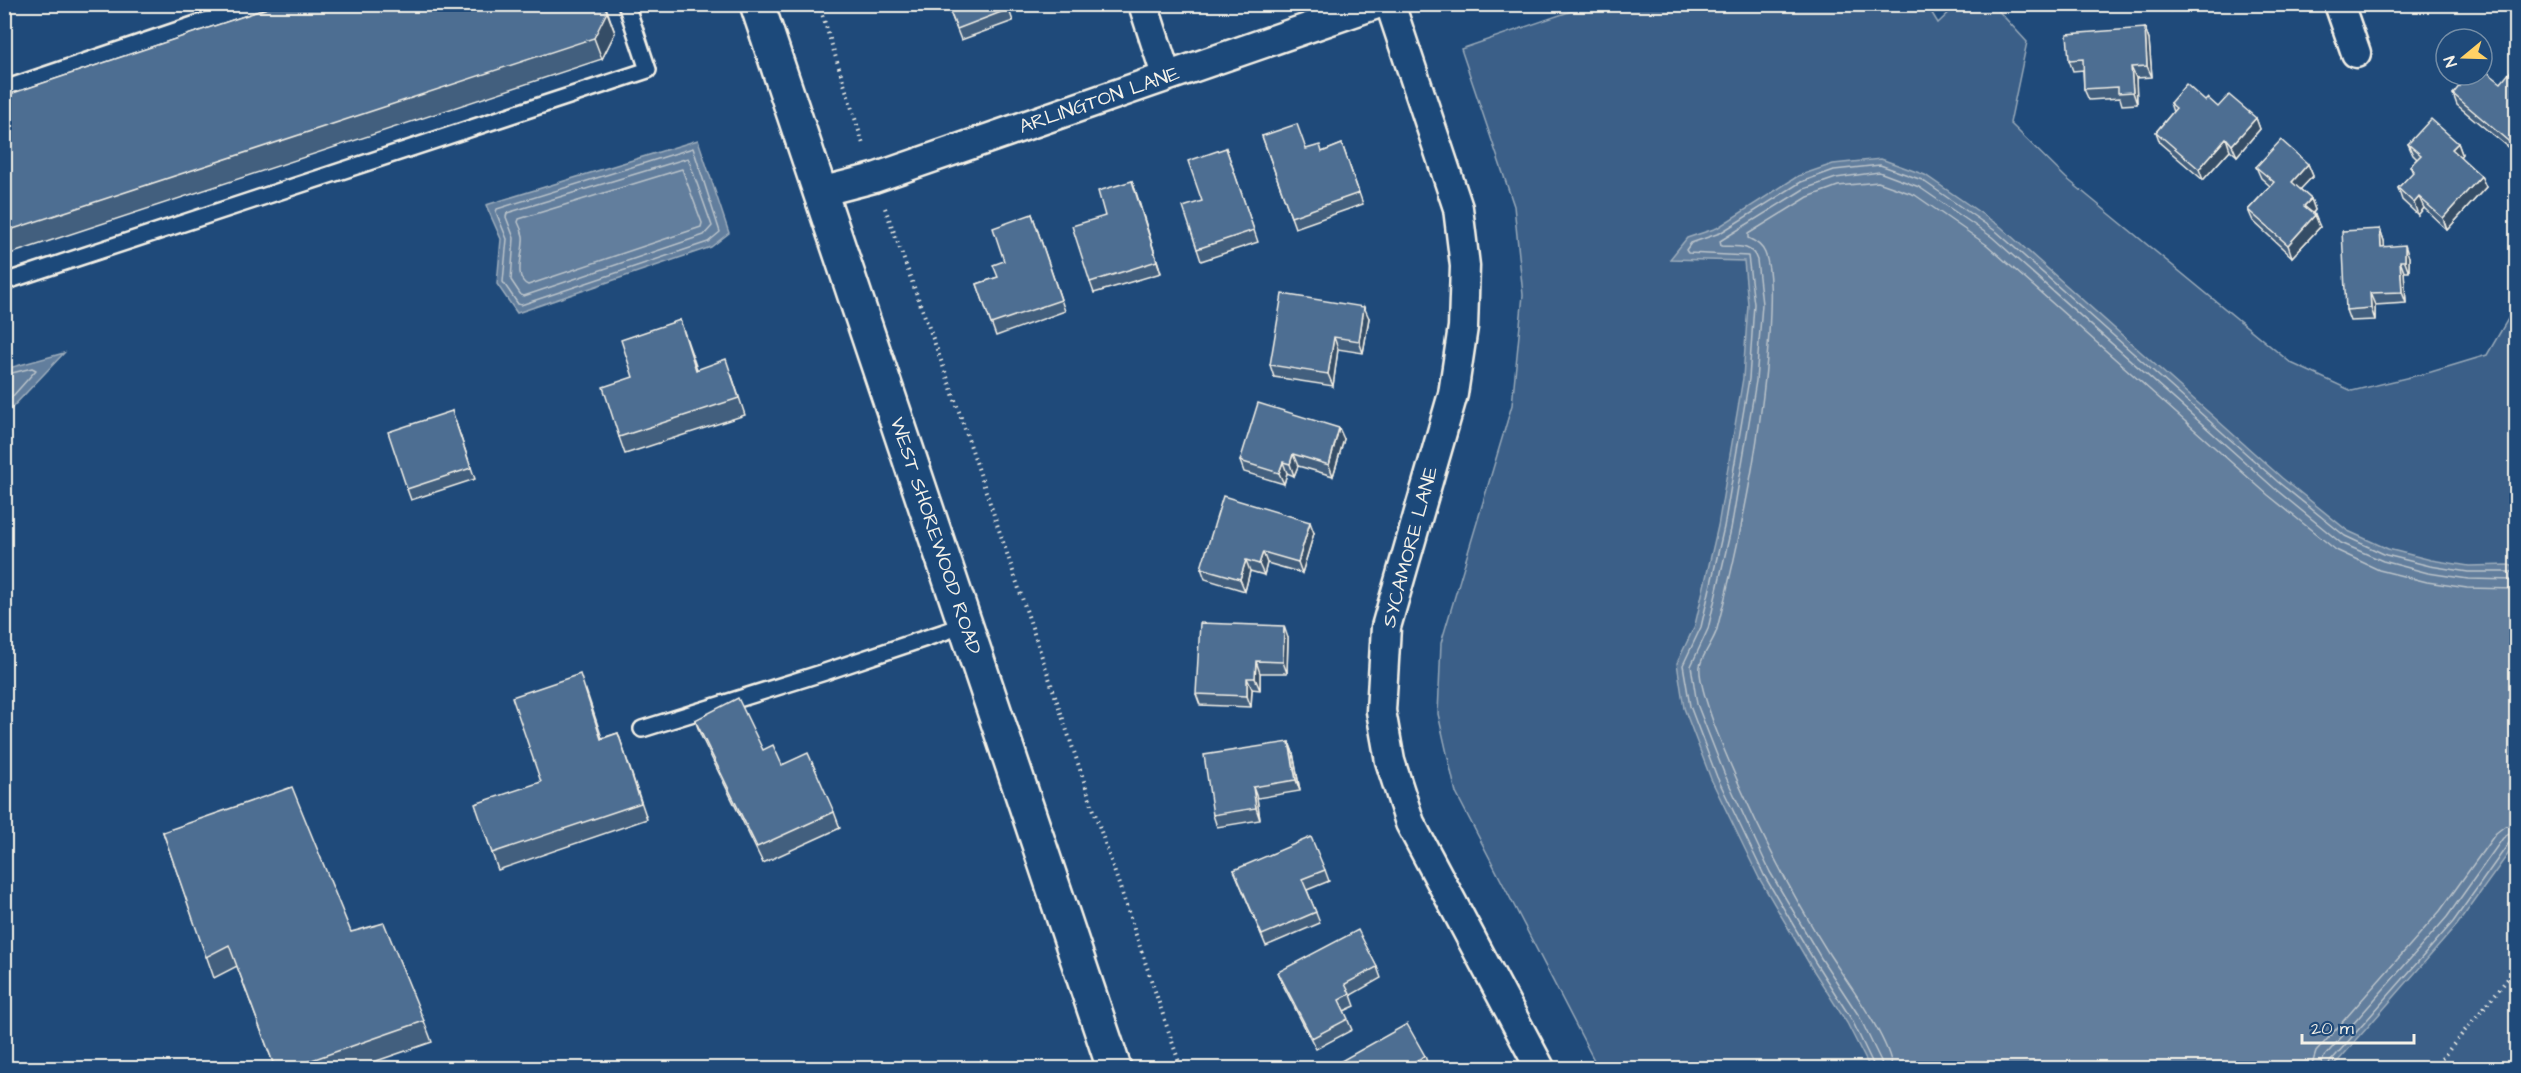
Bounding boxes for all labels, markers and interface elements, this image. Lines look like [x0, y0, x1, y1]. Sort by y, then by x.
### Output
north arrow [2434, 27, 2494, 87]
text: N [2439, 53, 2463, 70]
street label: ARLINGTON LANE [1015, 59, 1183, 141]
street label: WEST SHOREWOOD ROAD [883, 414, 988, 658]
street label: SYCAMORE LANE [1375, 463, 1445, 631]
scale bar [2302, 1007, 2414, 1045]
text: 20 m [2311, 1016, 2354, 1041]

